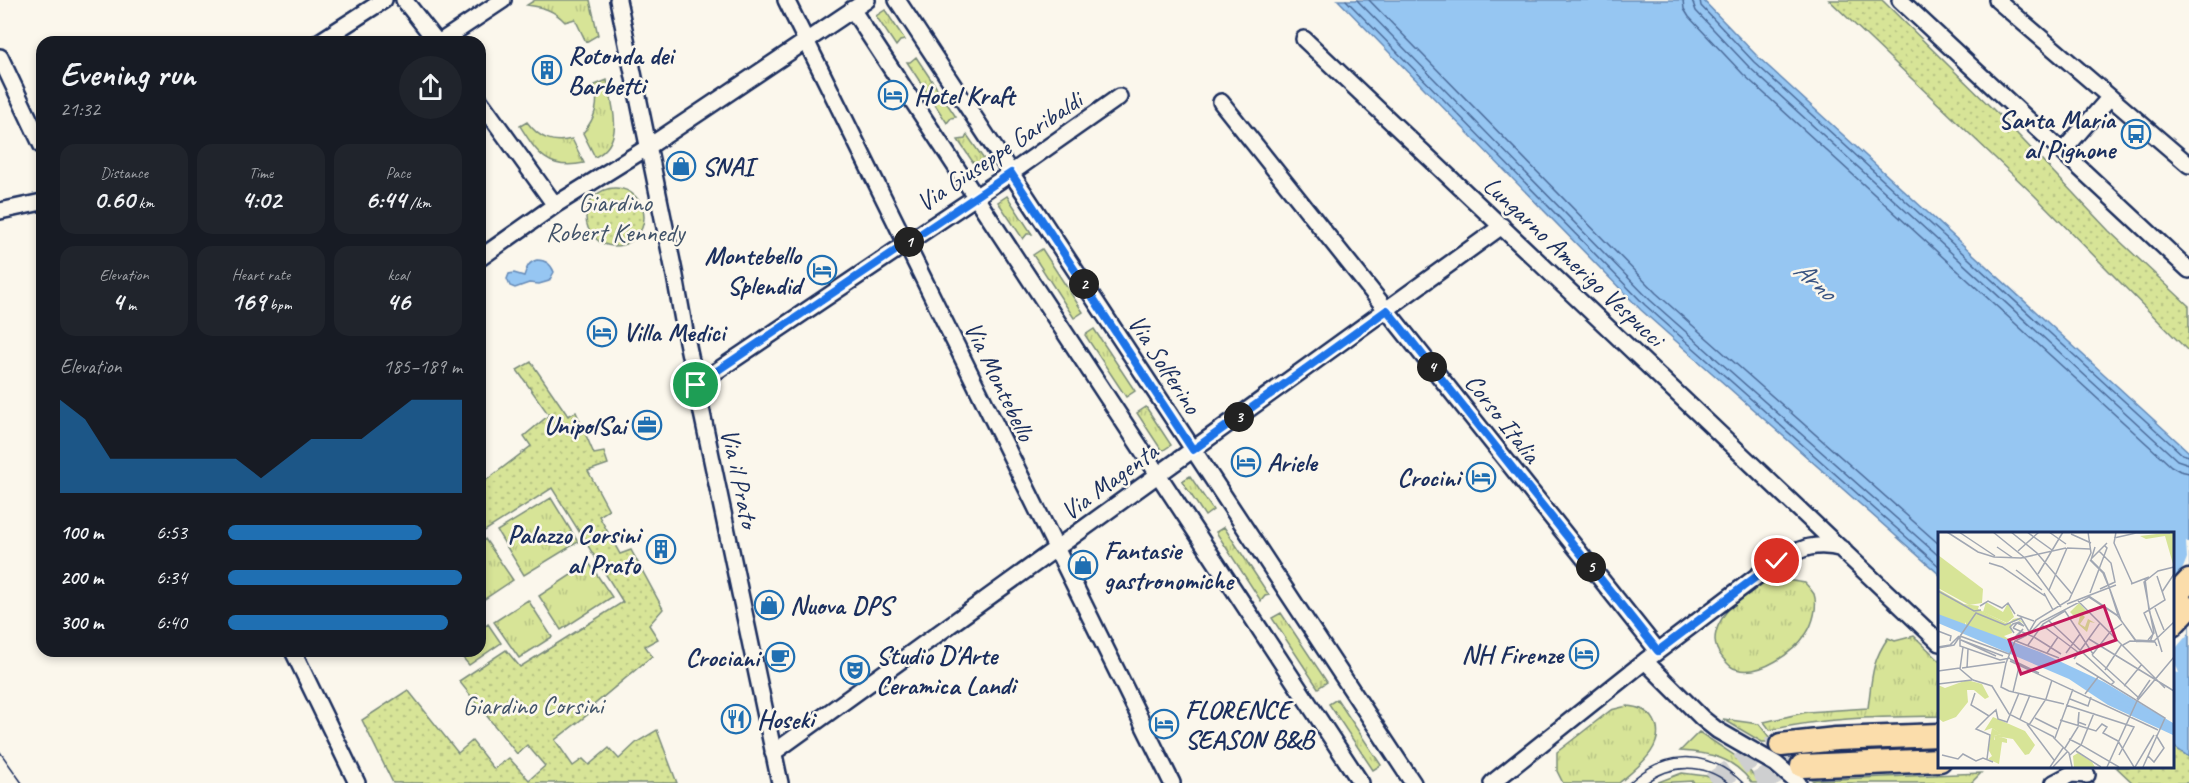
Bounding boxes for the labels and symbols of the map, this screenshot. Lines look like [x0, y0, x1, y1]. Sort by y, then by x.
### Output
place label: Rotonda dei Barbetti [568, 39, 676, 102]
building icon: Rotonda dei Barbetti [531, 54, 563, 86]
hotel icon: Hotel Kraft [877, 79, 909, 111]
place label: Hotel Kraft [914, 79, 1017, 112]
street label: Via Giuseppe Garibaldi [910, 82, 1091, 219]
place label: Santa Maria al Pignone [1998, 103, 2117, 166]
bus stop icon: Santa Maria al Pignone [2120, 118, 2152, 150]
shop icon: SNAI [665, 150, 697, 182]
place label: SNAI [702, 150, 759, 183]
street label: Lungarno Amerigo Vespucci [1476, 169, 1673, 356]
park label: Giardino Robert Kennedy [546, 186, 686, 249]
pin: 1 [894, 227, 924, 257]
place label: Montebello Splendid [705, 239, 806, 302]
water label: Arno [1787, 253, 1846, 310]
hotel icon: Montebello Splendid [806, 254, 838, 286]
pin: 2 [1069, 269, 1099, 299]
street label: Via Solferino [1120, 308, 1210, 422]
hotel icon: Villa Medici [586, 316, 618, 348]
place label: Villa Medici [623, 316, 728, 349]
street label: Via Montebello [957, 316, 1043, 448]
pin: 4 [1417, 352, 1447, 382]
pin [670, 359, 721, 410]
street label: Corso Italia [1457, 367, 1549, 471]
pin: 3 [1224, 402, 1254, 432]
place label: UnipolSai [544, 409, 630, 442]
office icon: UnipolSai [631, 409, 663, 441]
street label: Via il Prato [713, 426, 767, 533]
street label: Via Magenta [1054, 434, 1166, 528]
hotel icon: Ariele [1230, 446, 1262, 478]
place label: Ariele [1267, 446, 1319, 479]
place label: Crocini [1397, 461, 1464, 494]
hotel icon: Crocini [1465, 461, 1497, 493]
place label: Palazzo Corsini al Prato [508, 518, 644, 581]
inset map [1938, 532, 2174, 768]
building icon: Palazzo Corsini al Prato [645, 533, 677, 565]
place label: Fantasie gastronomiche [1104, 534, 1235, 597]
pin [1751, 535, 1802, 586]
shop icon: Fantasie gastronomiche [1067, 549, 1099, 581]
pin: 5 [1576, 552, 1606, 582]
shop icon: Nuova DPS [753, 589, 785, 621]
place label: Nuova DPS [790, 589, 897, 622]
place label: NH Firenze [1461, 638, 1565, 671]
hotel icon: NH Firenze [1568, 638, 1600, 670]
place label: Studio D'Arte Ceramica Landi [876, 639, 1019, 702]
place label: Crociani [685, 641, 763, 674]
cafe icon: Crociani [764, 641, 796, 673]
theatre icon: Studio D'Arte Ceramica Landi [839, 654, 871, 686]
park label: Giardino Corsini [463, 689, 607, 722]
place label: FLORENCE SEASON B&B [1185, 693, 1316, 756]
restaurant icon: Hoseki [720, 703, 752, 735]
place label: Hoseki [757, 703, 818, 736]
hotel icon: FLORENCE SEASON B&B [1148, 708, 1180, 740]

